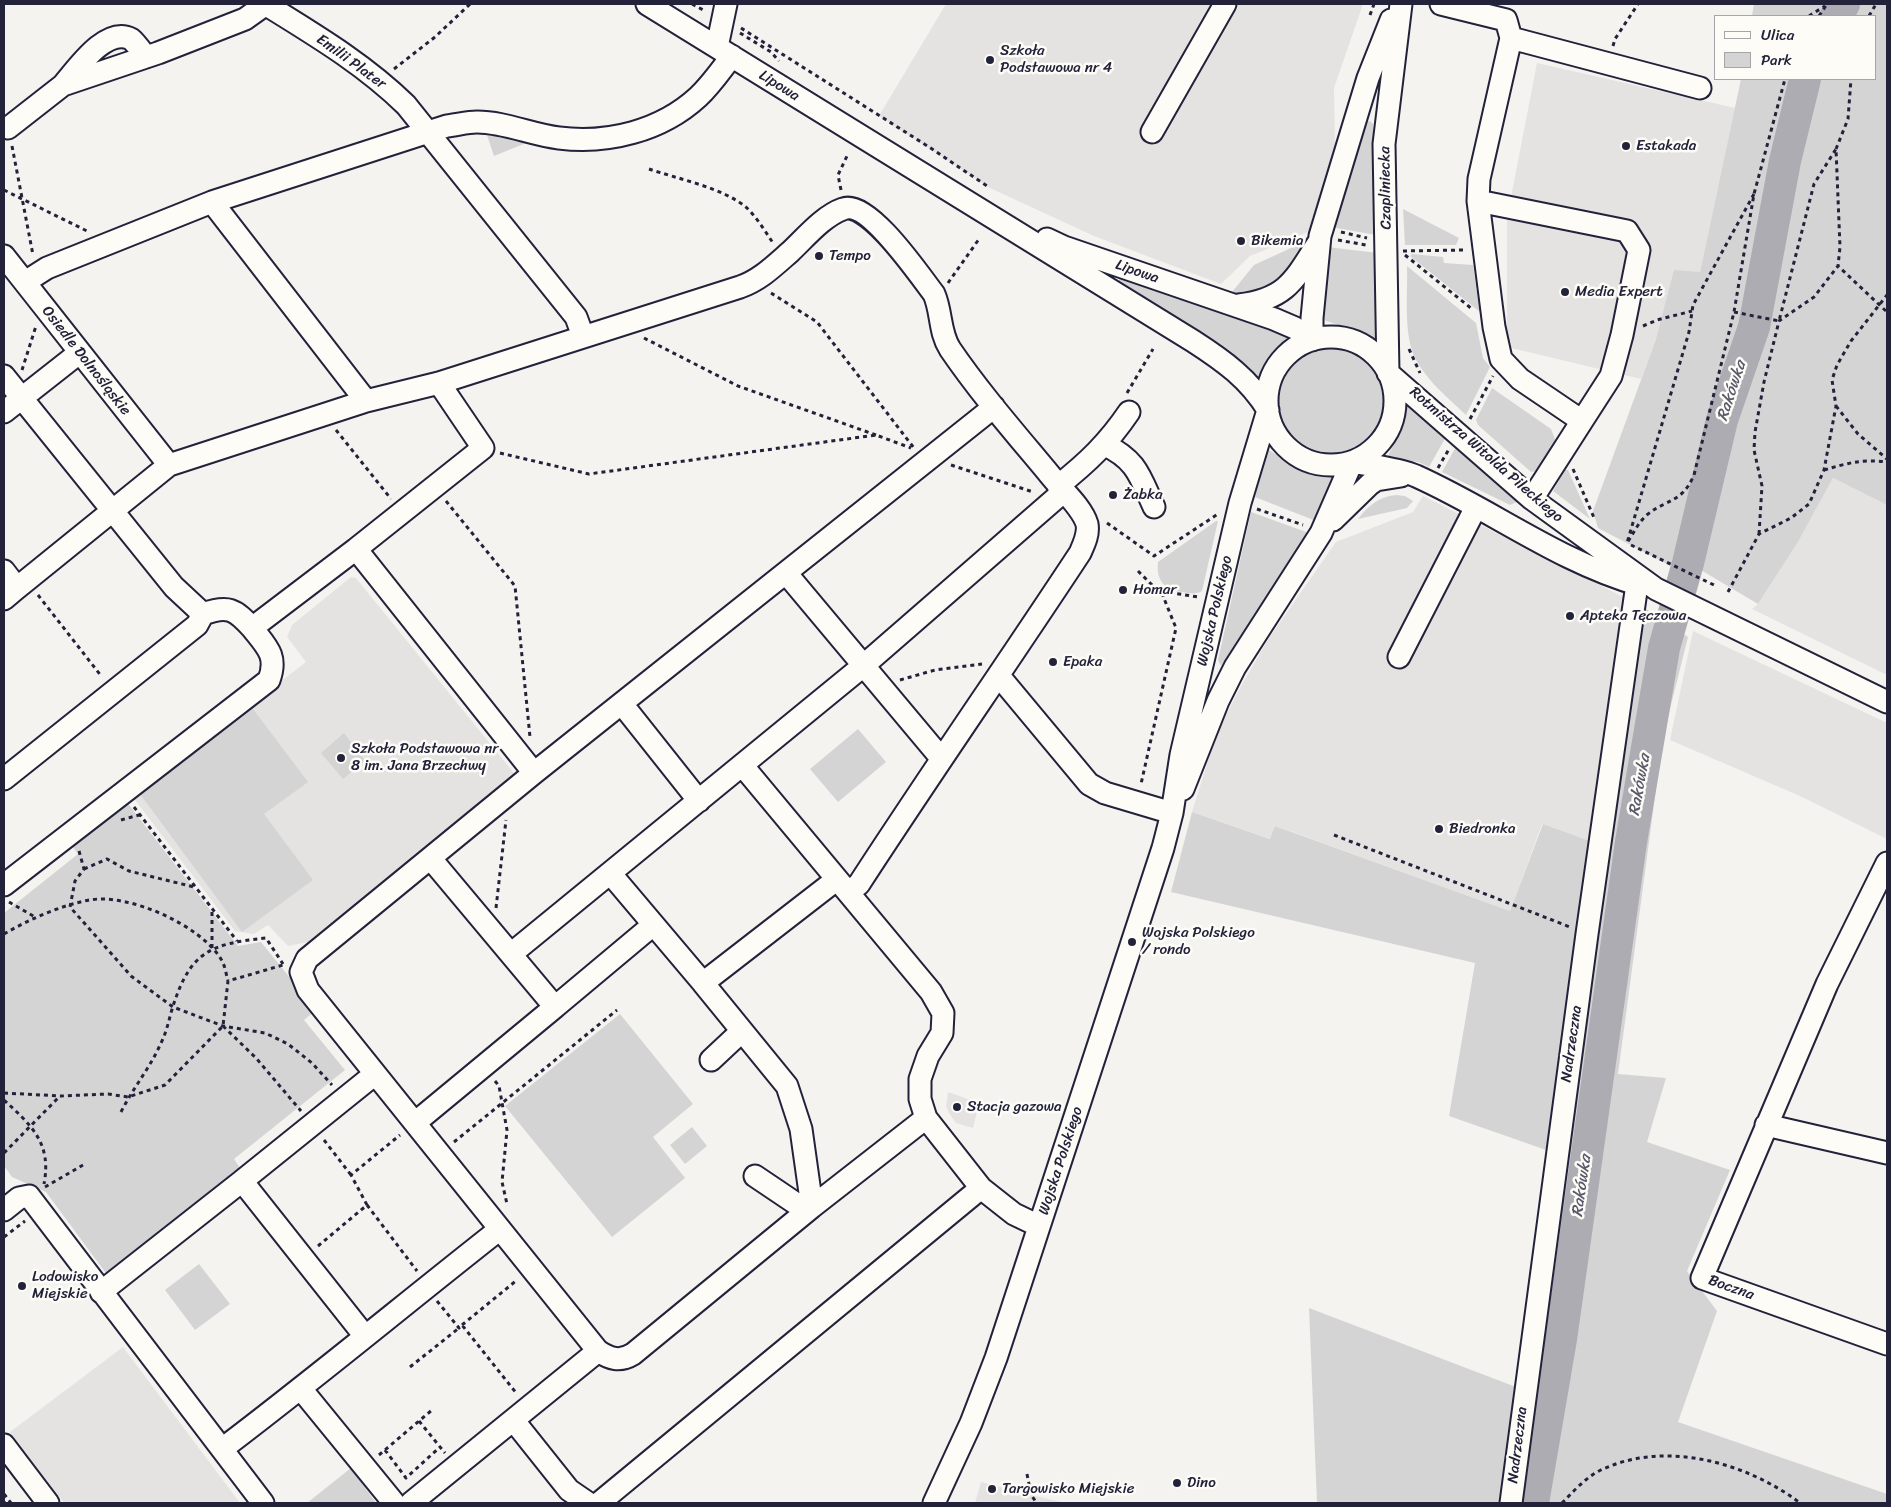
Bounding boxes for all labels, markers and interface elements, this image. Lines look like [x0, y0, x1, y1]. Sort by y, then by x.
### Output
legend [1714, 15, 1876, 80]
text: Ulica [1761, 22, 1794, 48]
street label: Emilii Plater [313, 31, 389, 93]
place label: Szkoła Podstawowa nr 4 [1000, 42, 1112, 77]
text: Park [1761, 47, 1792, 73]
marker: Szkoła Podstawowa nr 4 [984, 54, 996, 66]
street label: Lipowa [755, 67, 803, 105]
place label: Estakada [1636, 137, 1696, 155]
marker: Estakada [1620, 140, 1632, 152]
street label: Czapliniecka [1376, 146, 1396, 230]
place label: Bikemia [1251, 232, 1303, 250]
marker: Bikemia [1235, 235, 1247, 247]
place label: Tempo [829, 247, 871, 265]
marker: Tempo [813, 250, 825, 262]
street label: Lipowa [1113, 256, 1161, 288]
place label: Media Expert [1575, 283, 1663, 301]
marker: Media Expert [1559, 286, 1571, 298]
street label: Osiedle Dolnośląskie [38, 303, 134, 419]
water label: Rakówka [1713, 359, 1751, 423]
street label: Rotmistrza Witolda Pileckiego [1406, 383, 1566, 527]
place label: Żabka [1123, 486, 1162, 504]
marker: Żabka [1107, 489, 1119, 501]
street label: Wojska Polskiego [1194, 554, 1236, 668]
place label: Homar [1133, 581, 1176, 599]
marker: Homar [1117, 584, 1129, 596]
place label: Apteka Tęczowa [1580, 607, 1686, 625]
marker: Apteka Tęczowa [1564, 610, 1576, 622]
place label: Epaka [1063, 653, 1102, 671]
marker: Epaka [1047, 656, 1059, 668]
place label: Szkoła Podstawowa nr 8 im. Jana Brzechwy [351, 740, 498, 775]
marker: Szkoła Podstawowa nr 8 im. Jana Brzechwy [335, 752, 347, 764]
water label: Rakówka [1625, 753, 1655, 817]
place label: Biedronka [1449, 820, 1515, 838]
marker: Biedronka [1433, 823, 1445, 835]
place label: Wojska Polskiego / rondo [1142, 924, 1255, 959]
marker: Wojska Polskiego / rondo [1126, 936, 1138, 948]
street label: Nadrzeczna [1558, 1005, 1586, 1083]
place label: Stacja gazowa [967, 1098, 1062, 1116]
marker: Stacja gazowa [951, 1101, 963, 1113]
street label: Wojska Polskiego [1035, 1105, 1087, 1217]
water label: Rakówka [1568, 1154, 1596, 1218]
place label: Lodowisko Miejskie [32, 1268, 98, 1303]
street label: Boczna [1706, 1271, 1756, 1305]
marker: Lodowisko Miejskie [16, 1280, 28, 1292]
street label: Nadrzeczna [1504, 1406, 1532, 1484]
place label: Dino [1187, 1474, 1216, 1492]
marker: Dino [1171, 1477, 1183, 1489]
place label: Targowisko Miejskie [1002, 1480, 1134, 1498]
marker: Targowisko Miejskie [986, 1483, 998, 1495]

